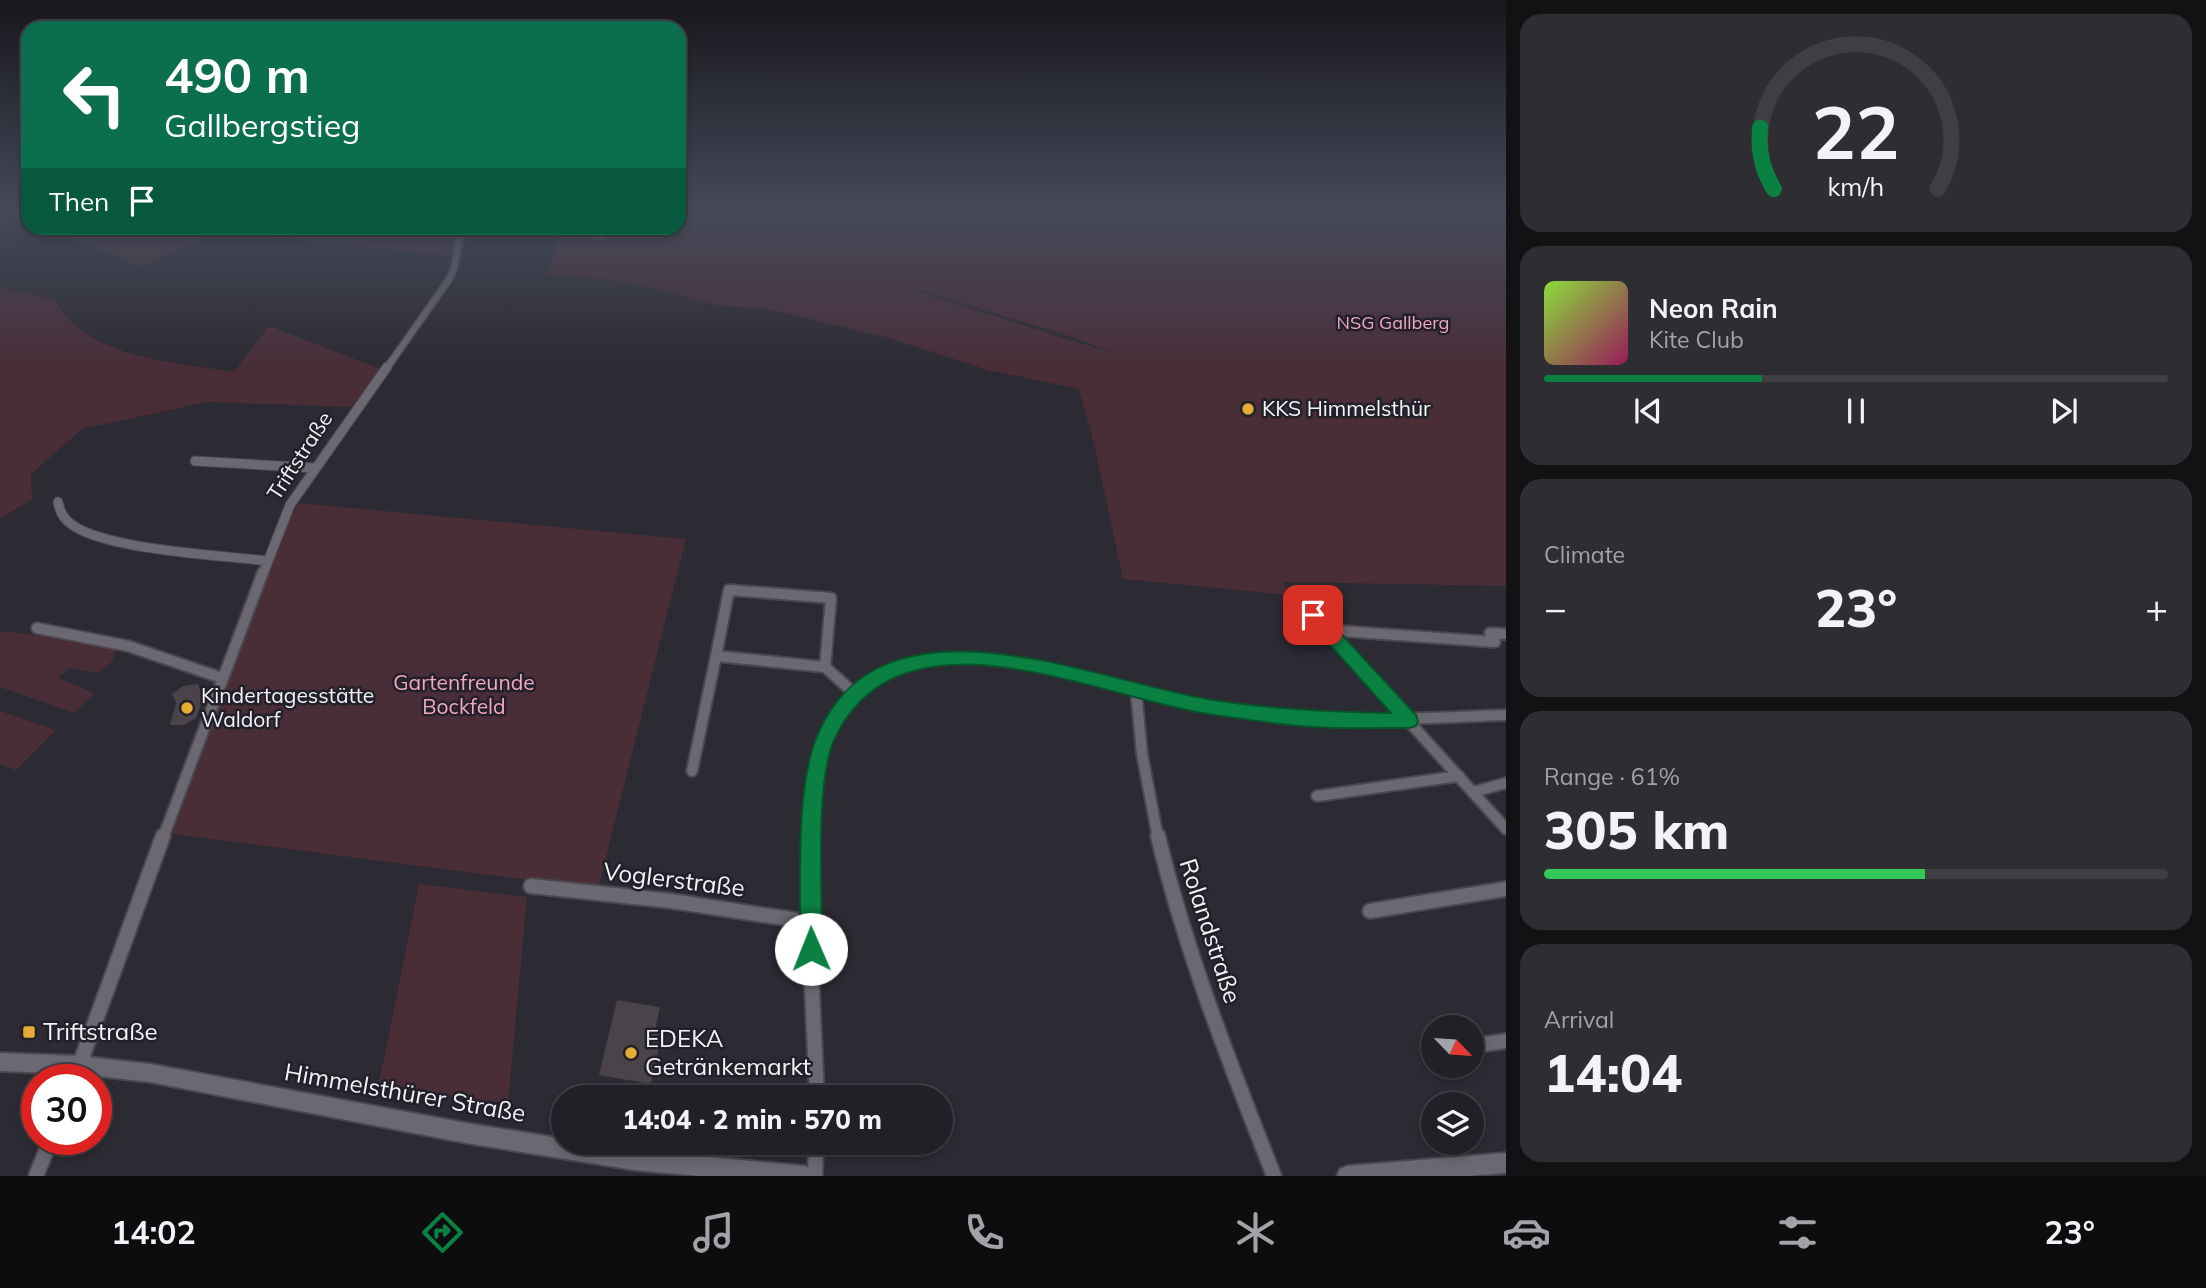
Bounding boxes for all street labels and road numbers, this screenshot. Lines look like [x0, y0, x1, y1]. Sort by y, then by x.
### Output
street label: Triftstraße [261, 406, 337, 505]
street label: Voglerstraße [602, 855, 747, 903]
street label: Rolandstraße [1173, 855, 1248, 1007]
street label: Himmelsthürer Straße [282, 1056, 528, 1128]

